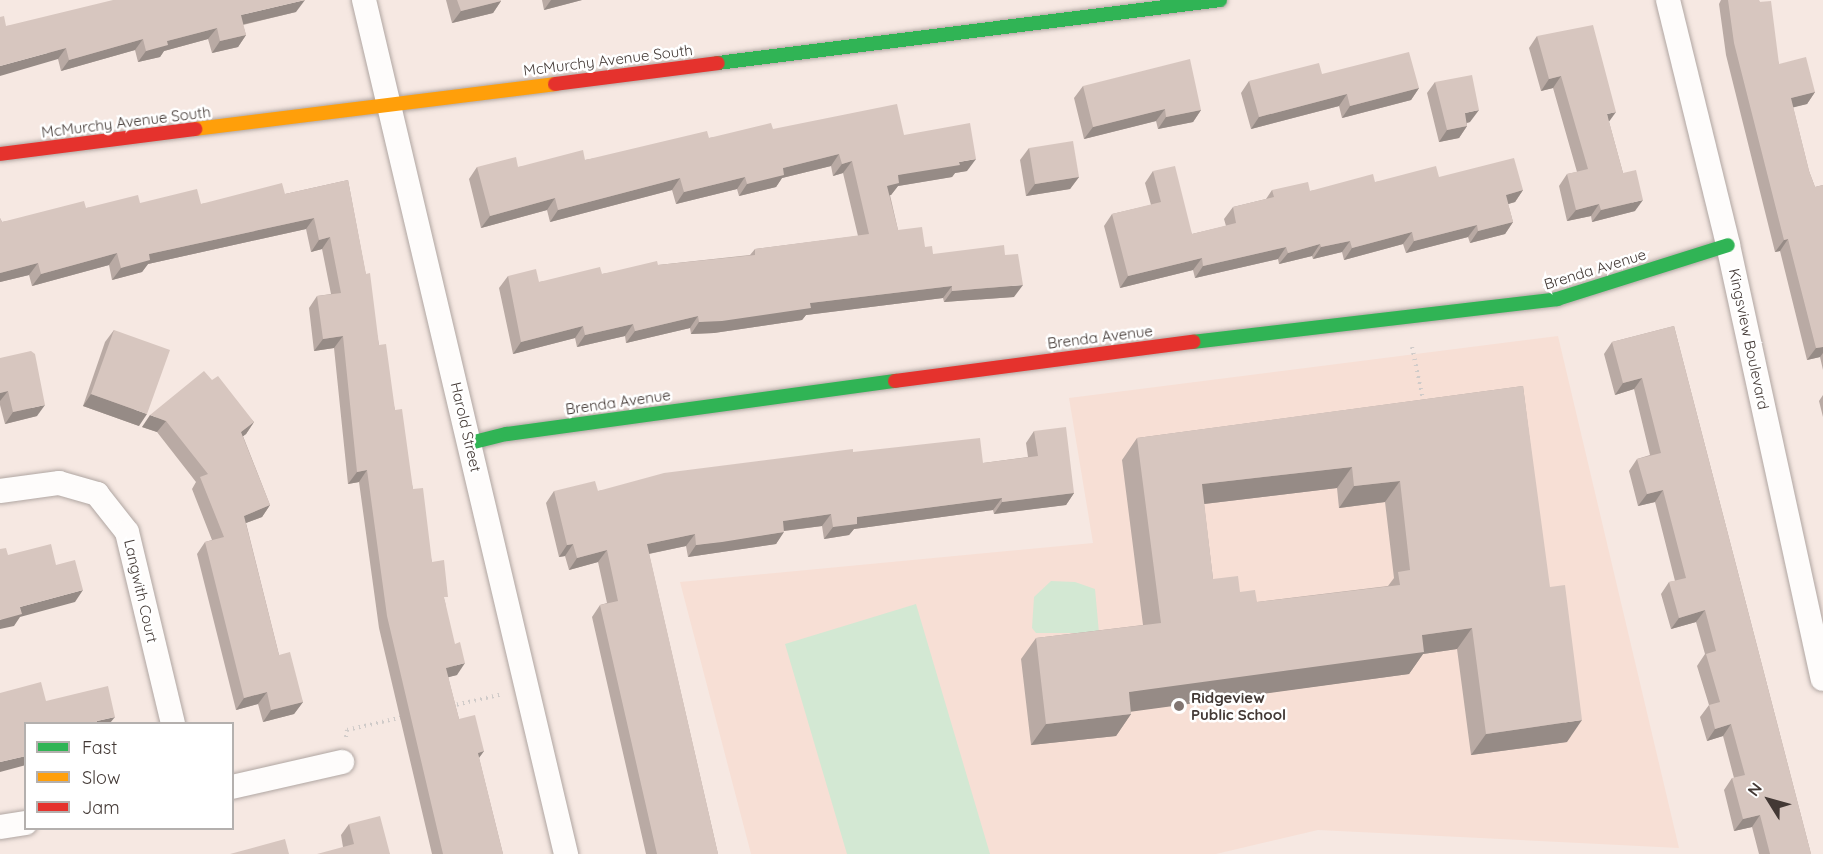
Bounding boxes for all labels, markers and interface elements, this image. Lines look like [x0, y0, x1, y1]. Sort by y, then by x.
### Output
street label: McMurchy Avenue South [522, 41, 694, 79]
street label: McMurchy Avenue South [40, 103, 212, 141]
street label: Brenda Avenue [1542, 245, 1648, 293]
street label: Kingsview Boulevard [1725, 267, 1773, 411]
street label: Brenda Avenue [1046, 322, 1154, 352]
street label: Harold Street [447, 380, 485, 474]
street label: Brenda Avenue [564, 386, 672, 418]
street label: Langwith Court [120, 538, 162, 644]
place label: Ridgeview Public School [1191, 688, 1286, 723]
marker: Ridgeview Public School [1172, 699, 1186, 713]
legend [24, 722, 234, 830]
text: Fast [82, 736, 117, 759]
text: Slow [82, 766, 120, 789]
north arrow [1739, 770, 1799, 830]
text: N [1743, 778, 1766, 800]
text: Jam [82, 796, 120, 819]

